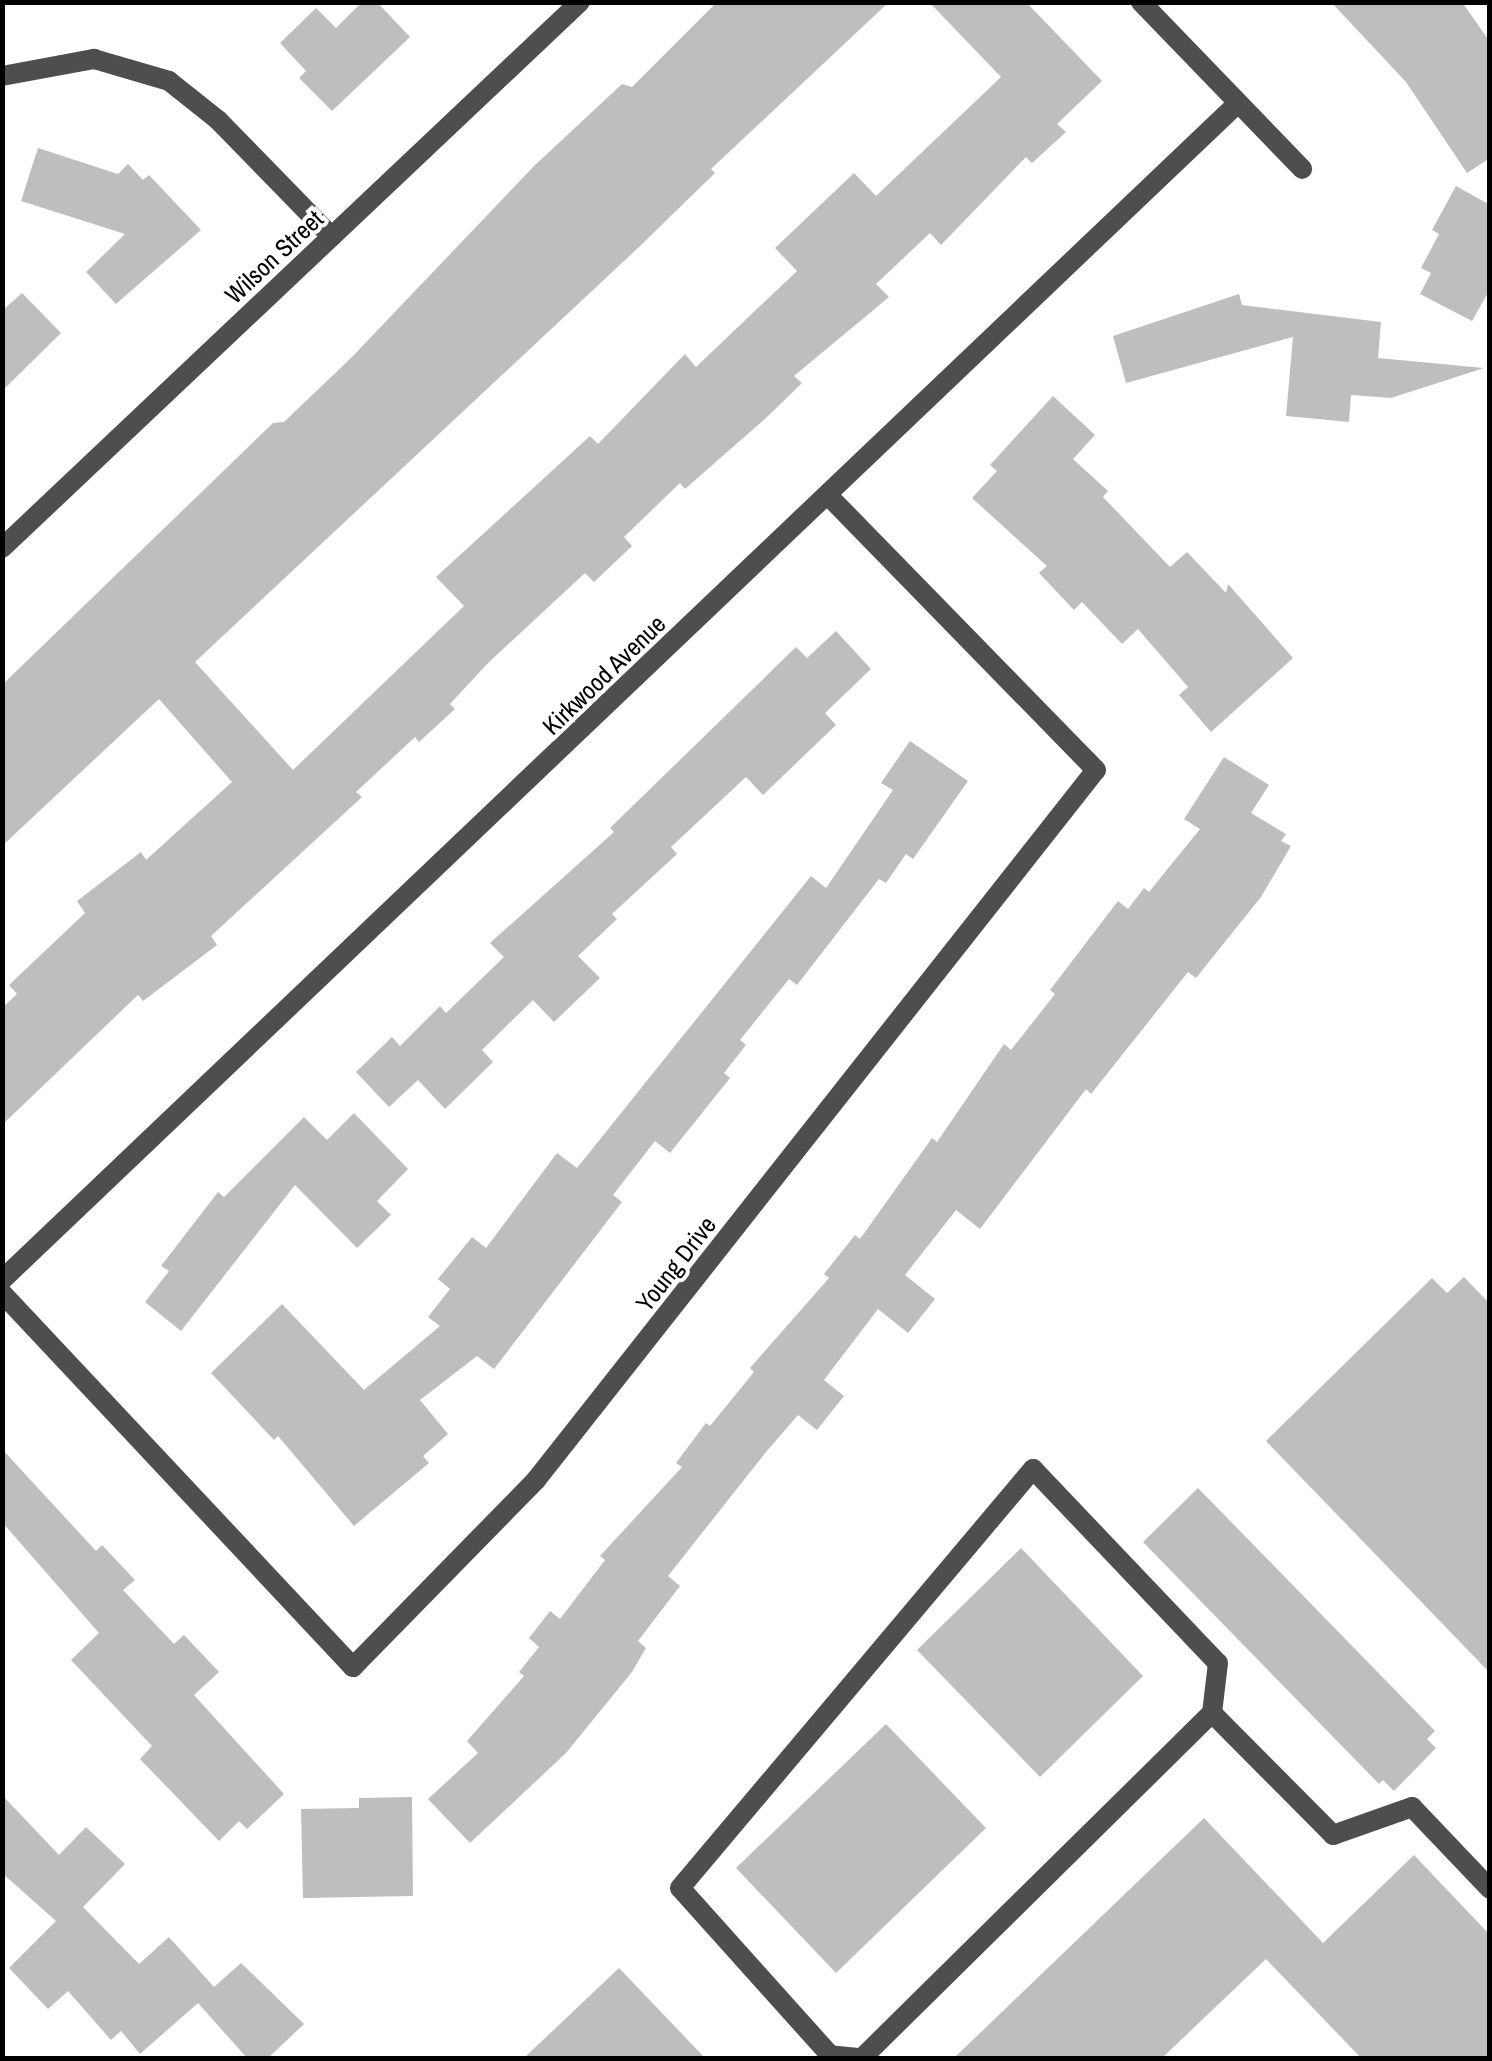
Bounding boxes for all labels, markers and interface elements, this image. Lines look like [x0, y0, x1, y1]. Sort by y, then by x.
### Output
street label: Wilson Street [219, 204, 329, 310]
street label: Kirkwood Avenue [536, 609, 672, 741]
street label: Young Drive [630, 1211, 722, 1317]

